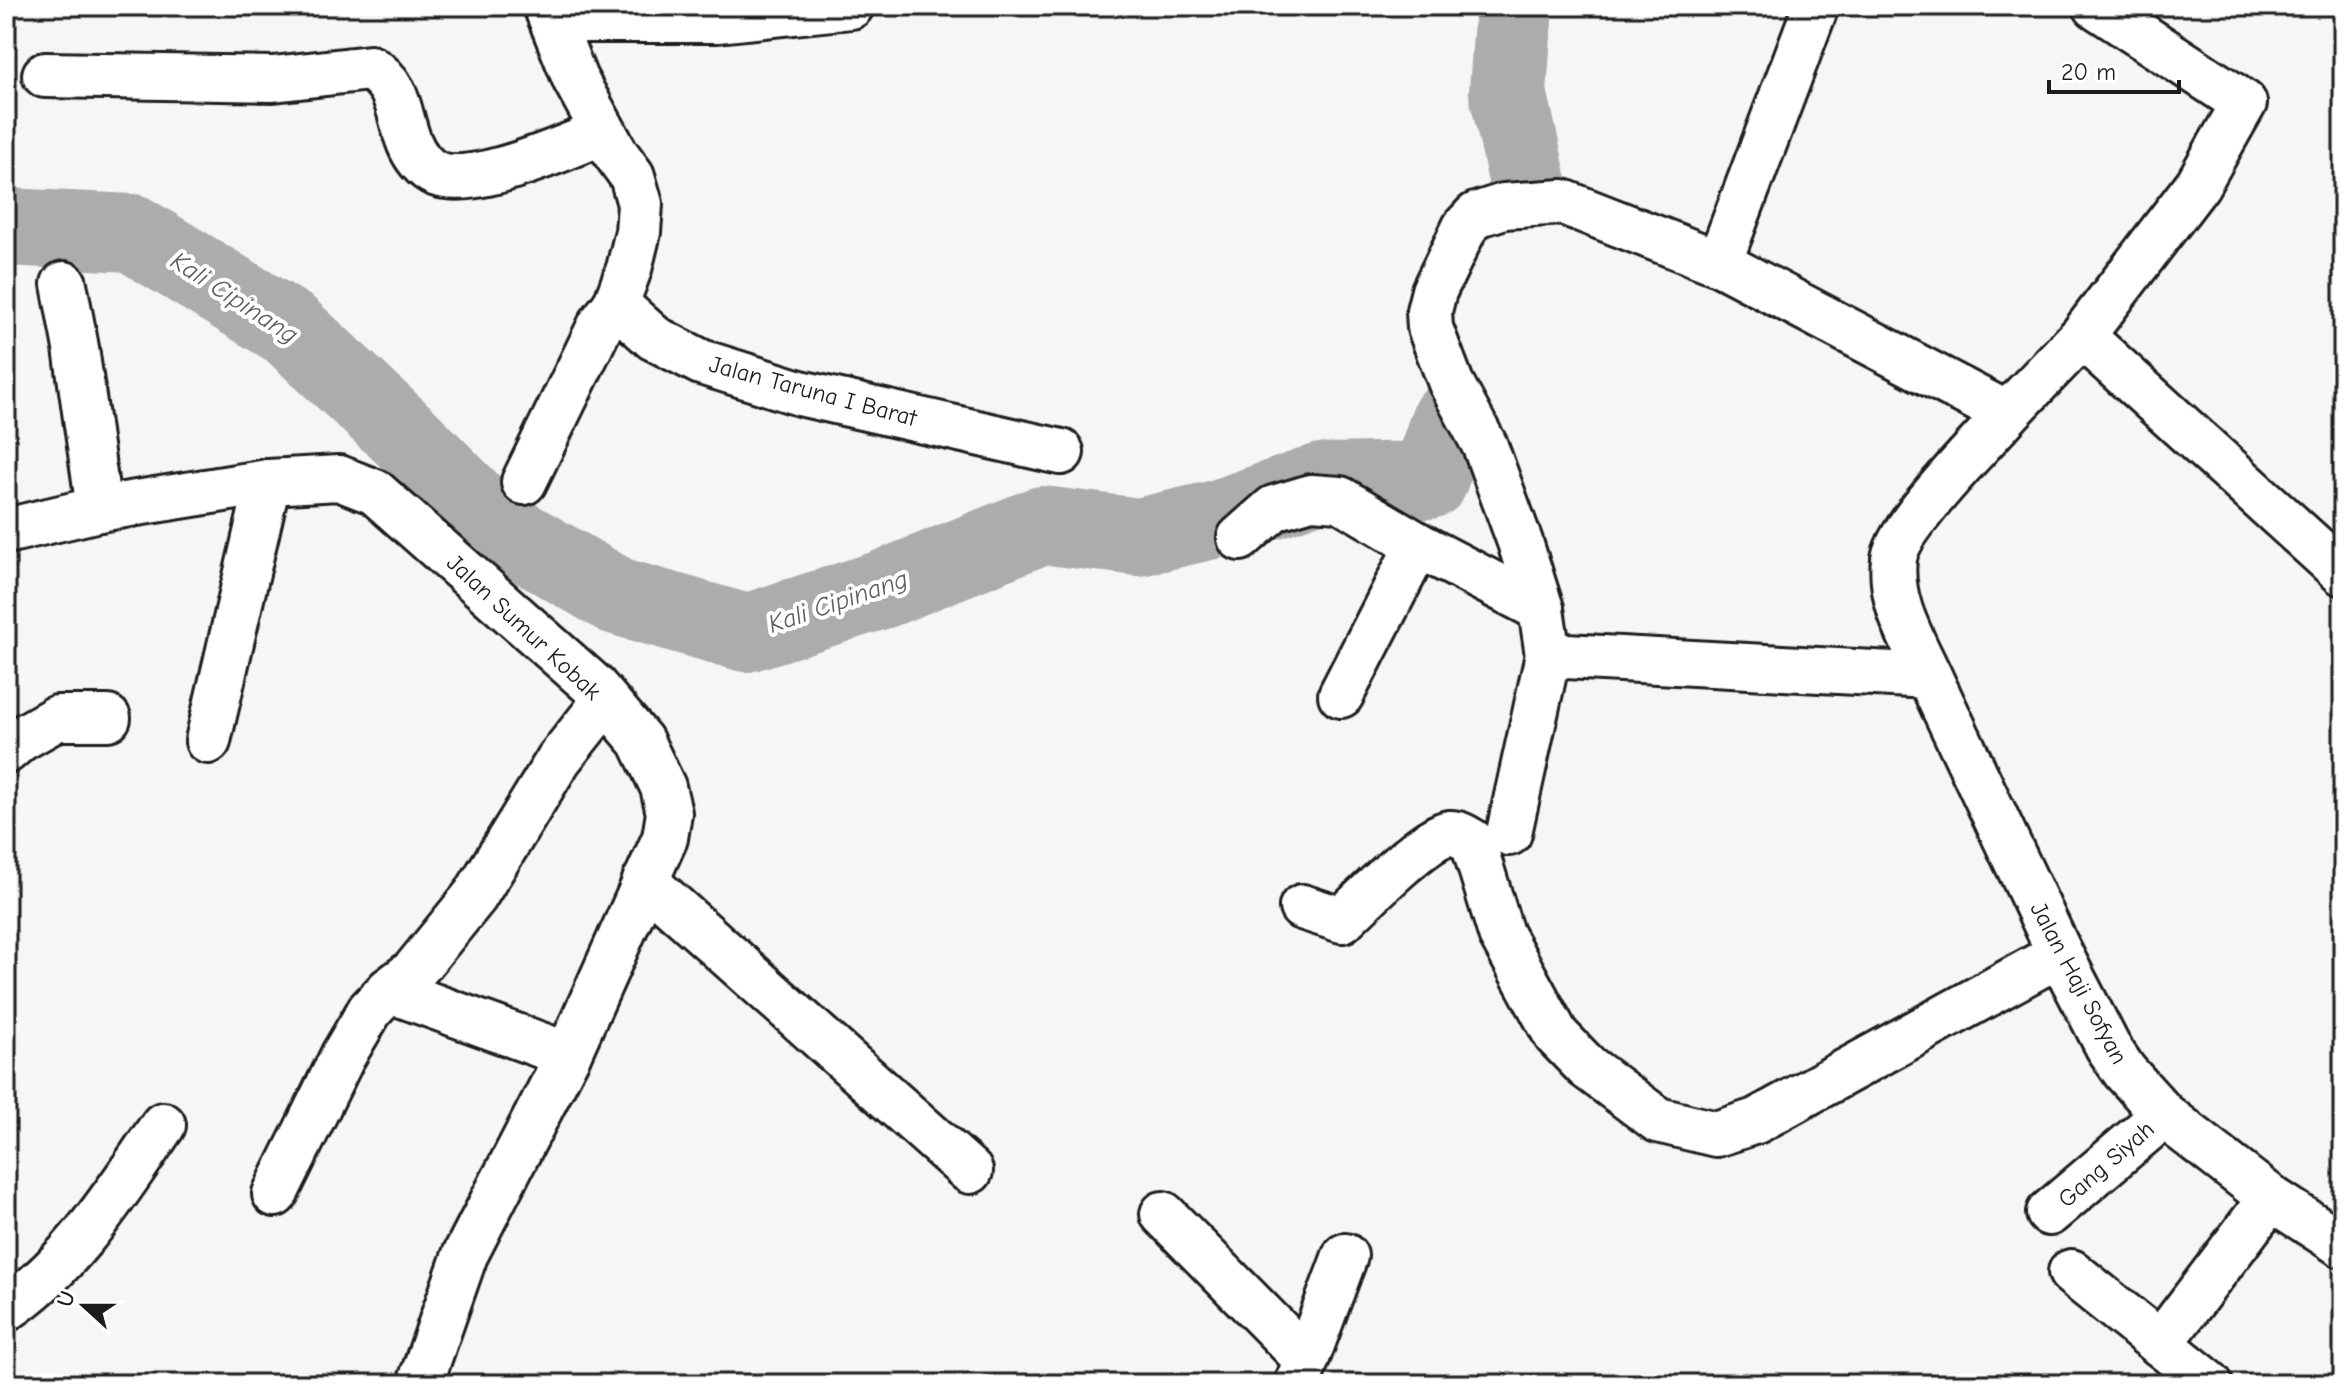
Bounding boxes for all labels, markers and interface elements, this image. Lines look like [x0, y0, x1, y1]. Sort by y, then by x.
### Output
scale bar [2049, 44, 2179, 94]
text: 20 m [2061, 58, 2116, 86]
water label: Kali Cipinang [165, 246, 303, 350]
street label: Jalan Taruna I Barat [706, 350, 921, 432]
street label: Jalan Sumur Kobak [441, 548, 607, 706]
water label: Kali Cipinang [764, 564, 912, 640]
street label: Jalan Haji Sofyan [2024, 897, 2134, 1069]
street label: Gang Siyah [2052, 1115, 2160, 1213]
north arrow [44, 1266, 124, 1346]
text: U [51, 1288, 81, 1311]

